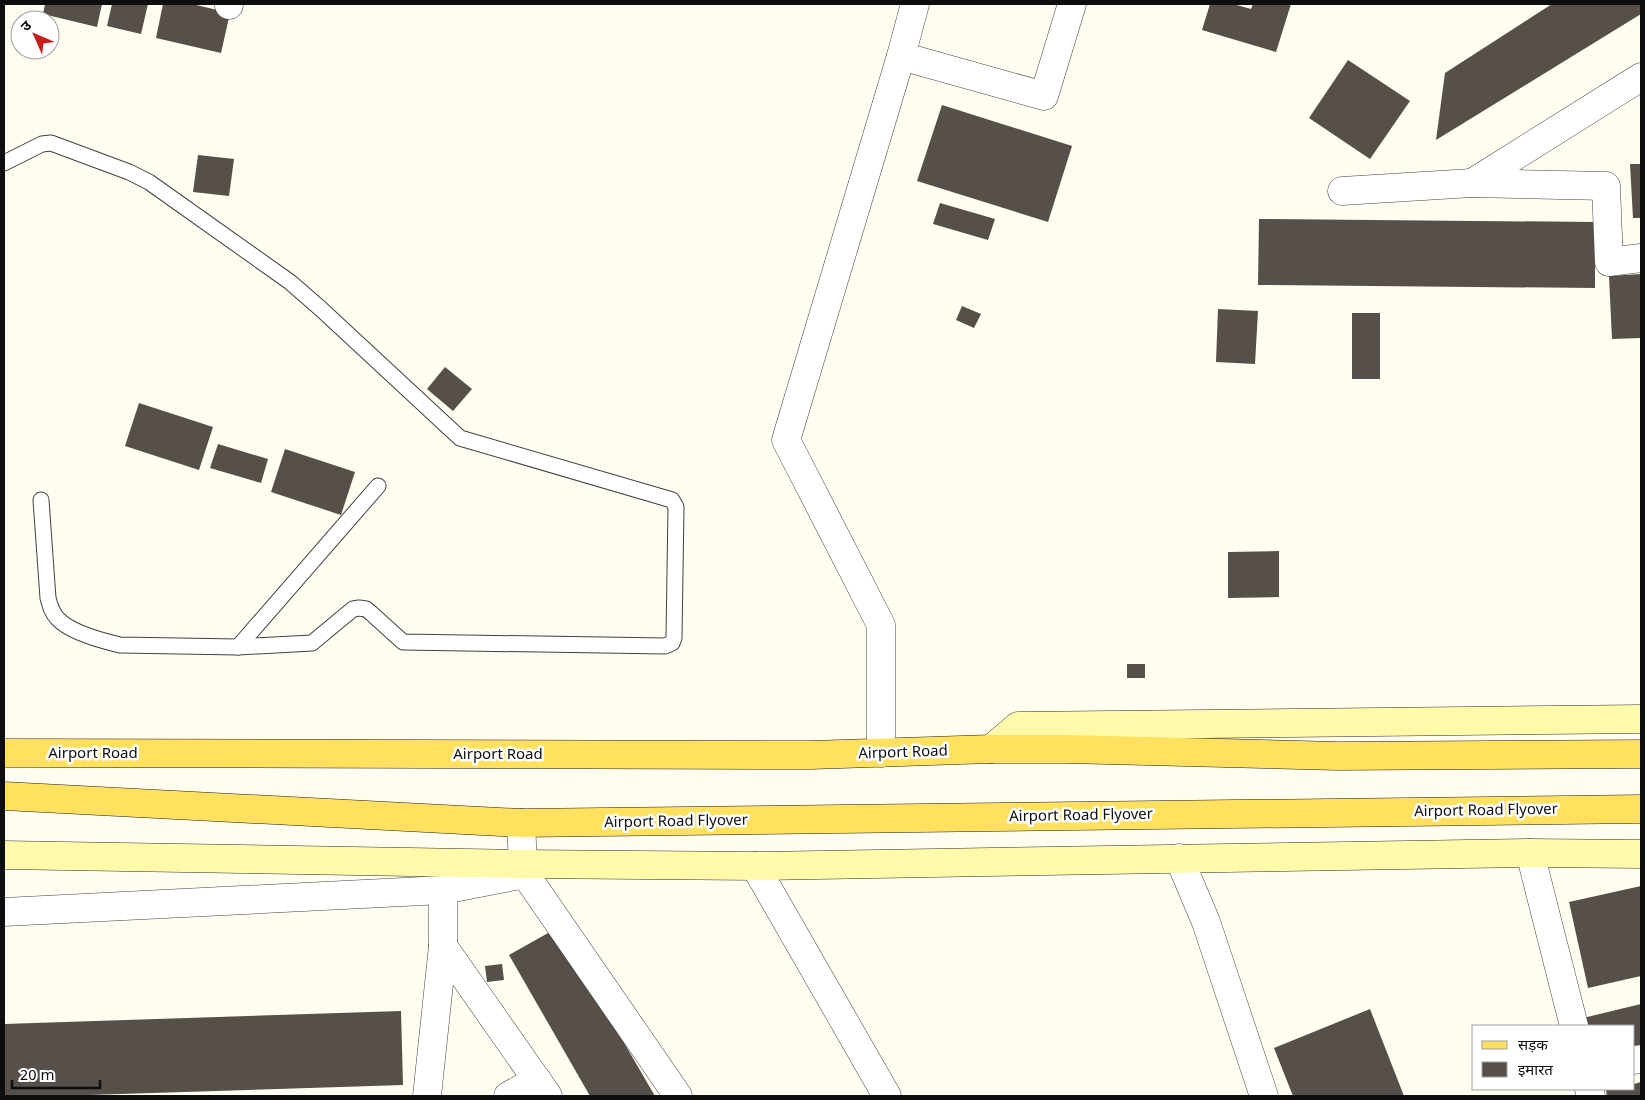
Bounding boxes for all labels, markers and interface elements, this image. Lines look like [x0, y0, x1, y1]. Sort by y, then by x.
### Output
north arrow [10, 10, 60, 60]
text: उ [17, 17, 37, 36]
street label: Airport Road [858, 742, 948, 765]
street label: Airport Road [48, 745, 138, 764]
street label: Airport Road [453, 746, 543, 765]
street label: Airport Road Flyover [1414, 801, 1558, 822]
street label: Airport Road Flyover [1009, 806, 1153, 827]
street label: Airport Road Flyover [604, 812, 748, 833]
legend [1472, 1025, 1635, 1090]
text: सड़क [1518, 1037, 1548, 1056]
scale bar [12, 1058, 100, 1090]
text: इमारत [1518, 1062, 1553, 1081]
text: 20 m [20, 1067, 54, 1086]

